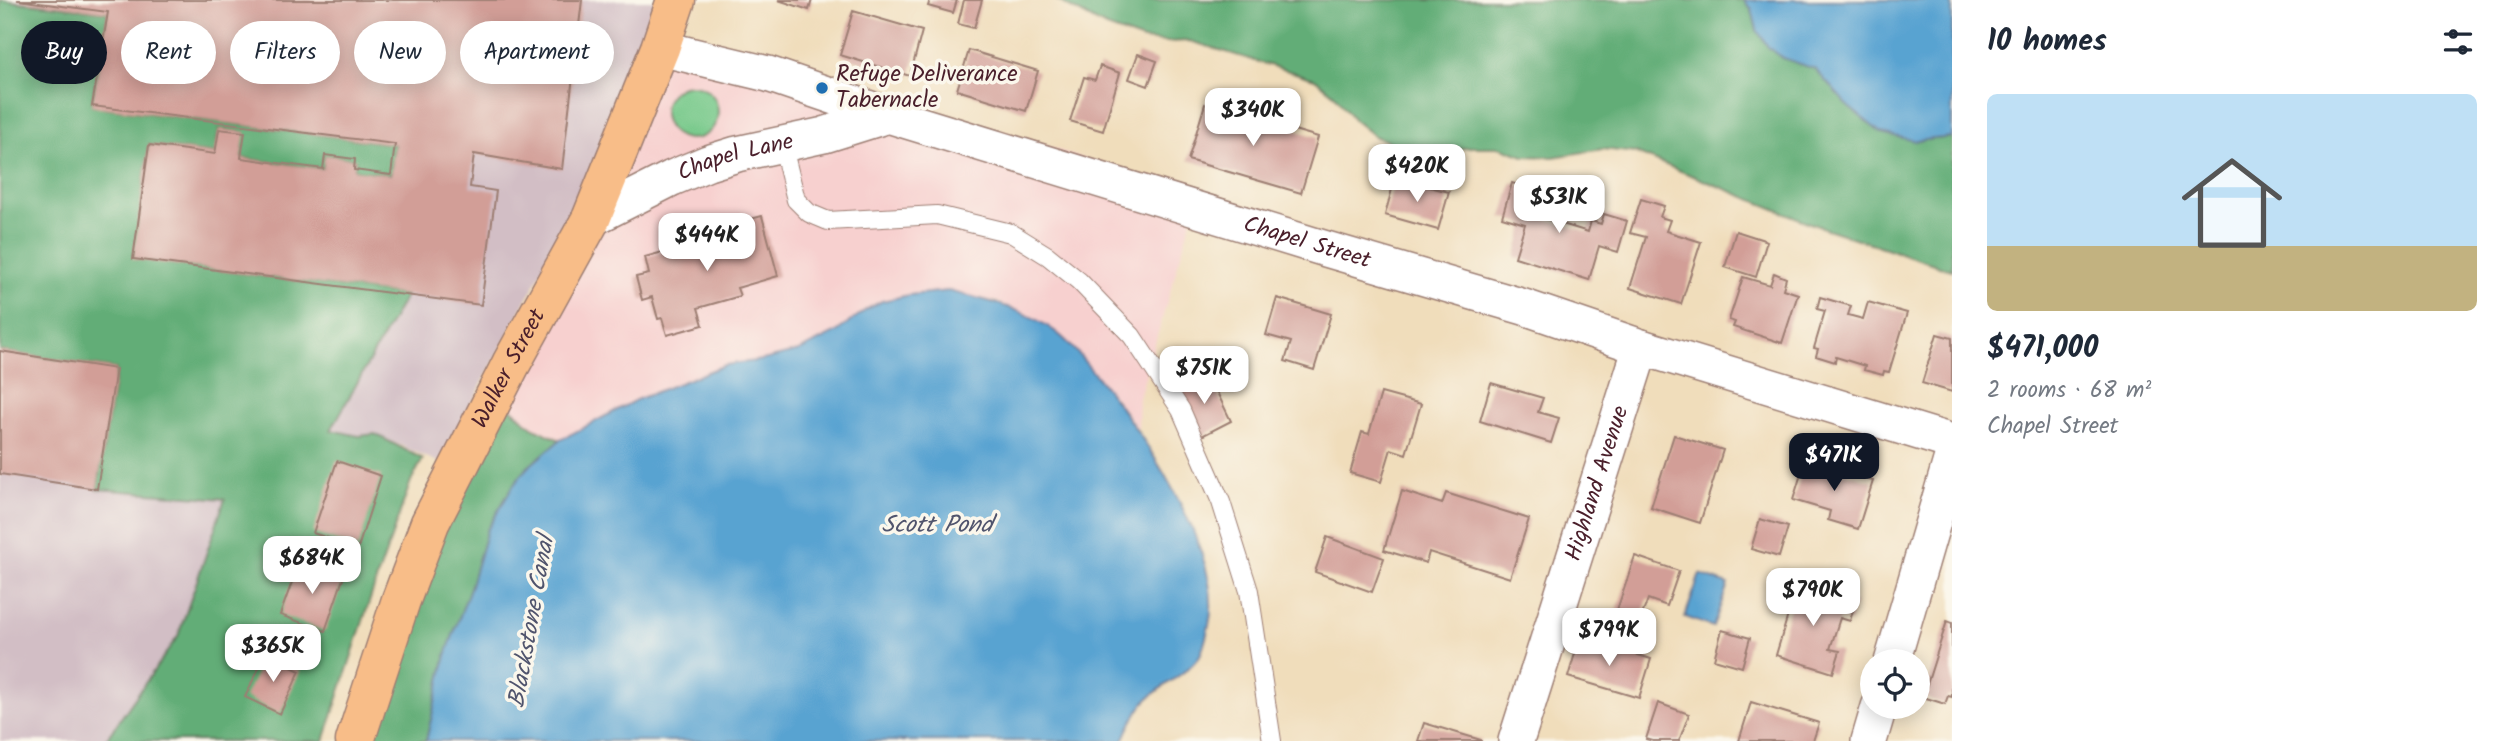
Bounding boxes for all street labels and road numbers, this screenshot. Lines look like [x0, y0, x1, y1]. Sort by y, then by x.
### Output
street label: Chapel Lane [672, 124, 797, 192]
street label: Chapel Street [1239, 207, 1376, 279]
street label: Walker Street [463, 301, 556, 435]
street label: Highland Avenue [1556, 401, 1639, 566]

